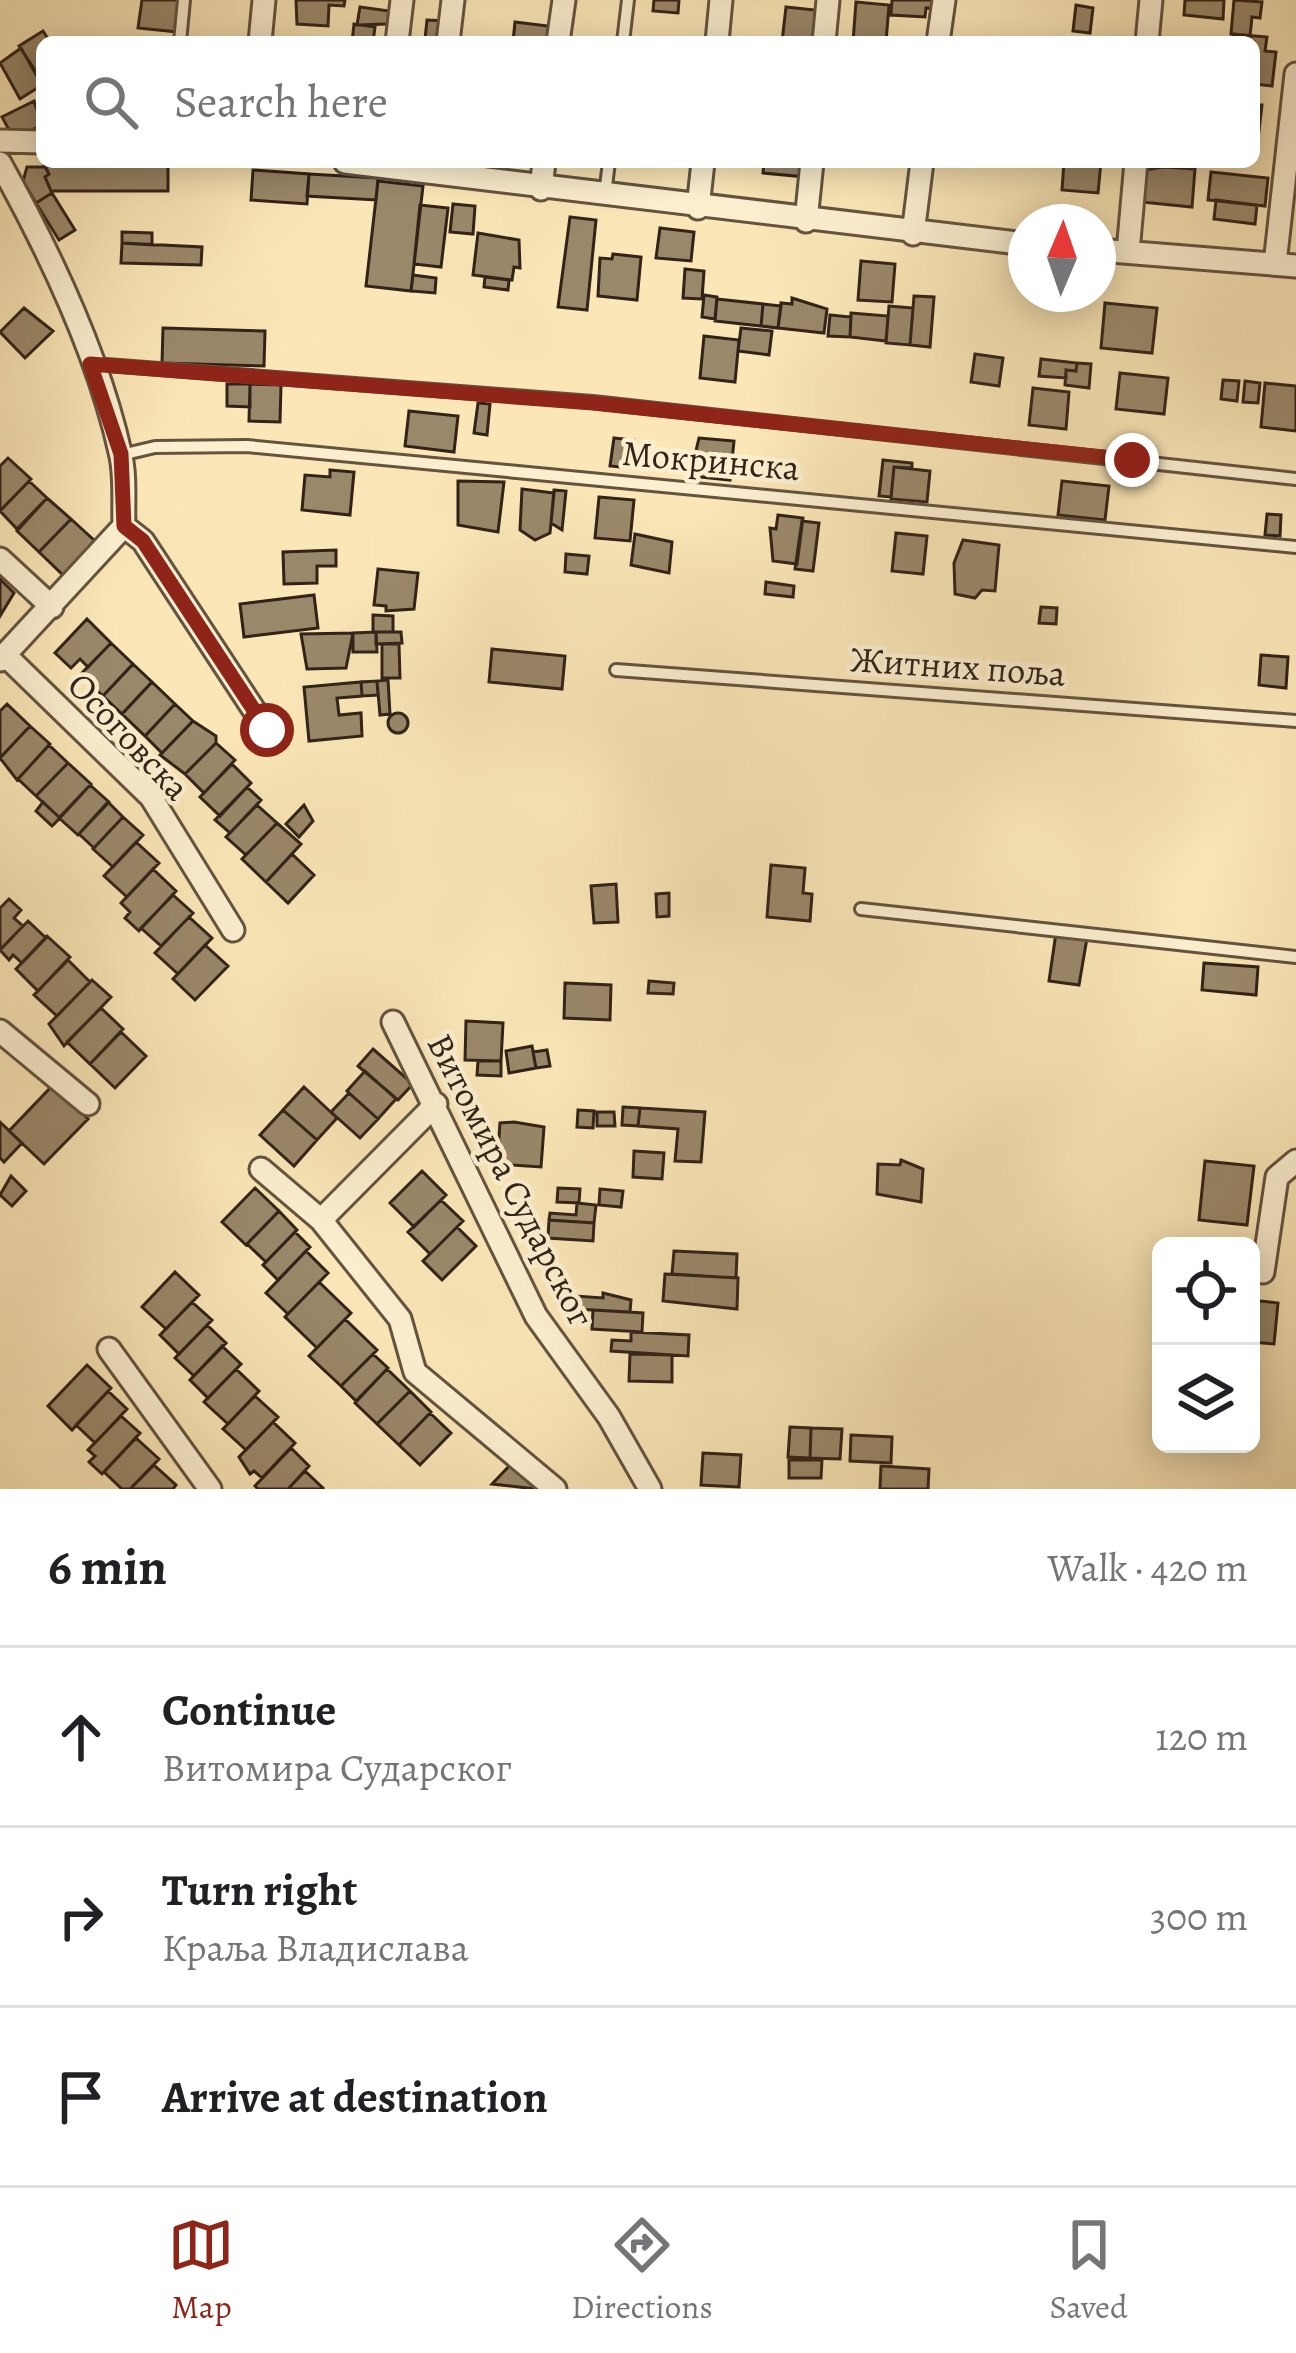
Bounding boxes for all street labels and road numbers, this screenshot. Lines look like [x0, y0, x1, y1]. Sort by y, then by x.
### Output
street label: Мокринска [620, 428, 802, 492]
street label: Житних поља [849, 634, 1067, 698]
street label: Осоговска [57, 661, 201, 811]
street label: Витомира Сударског [416, 1025, 606, 1335]

